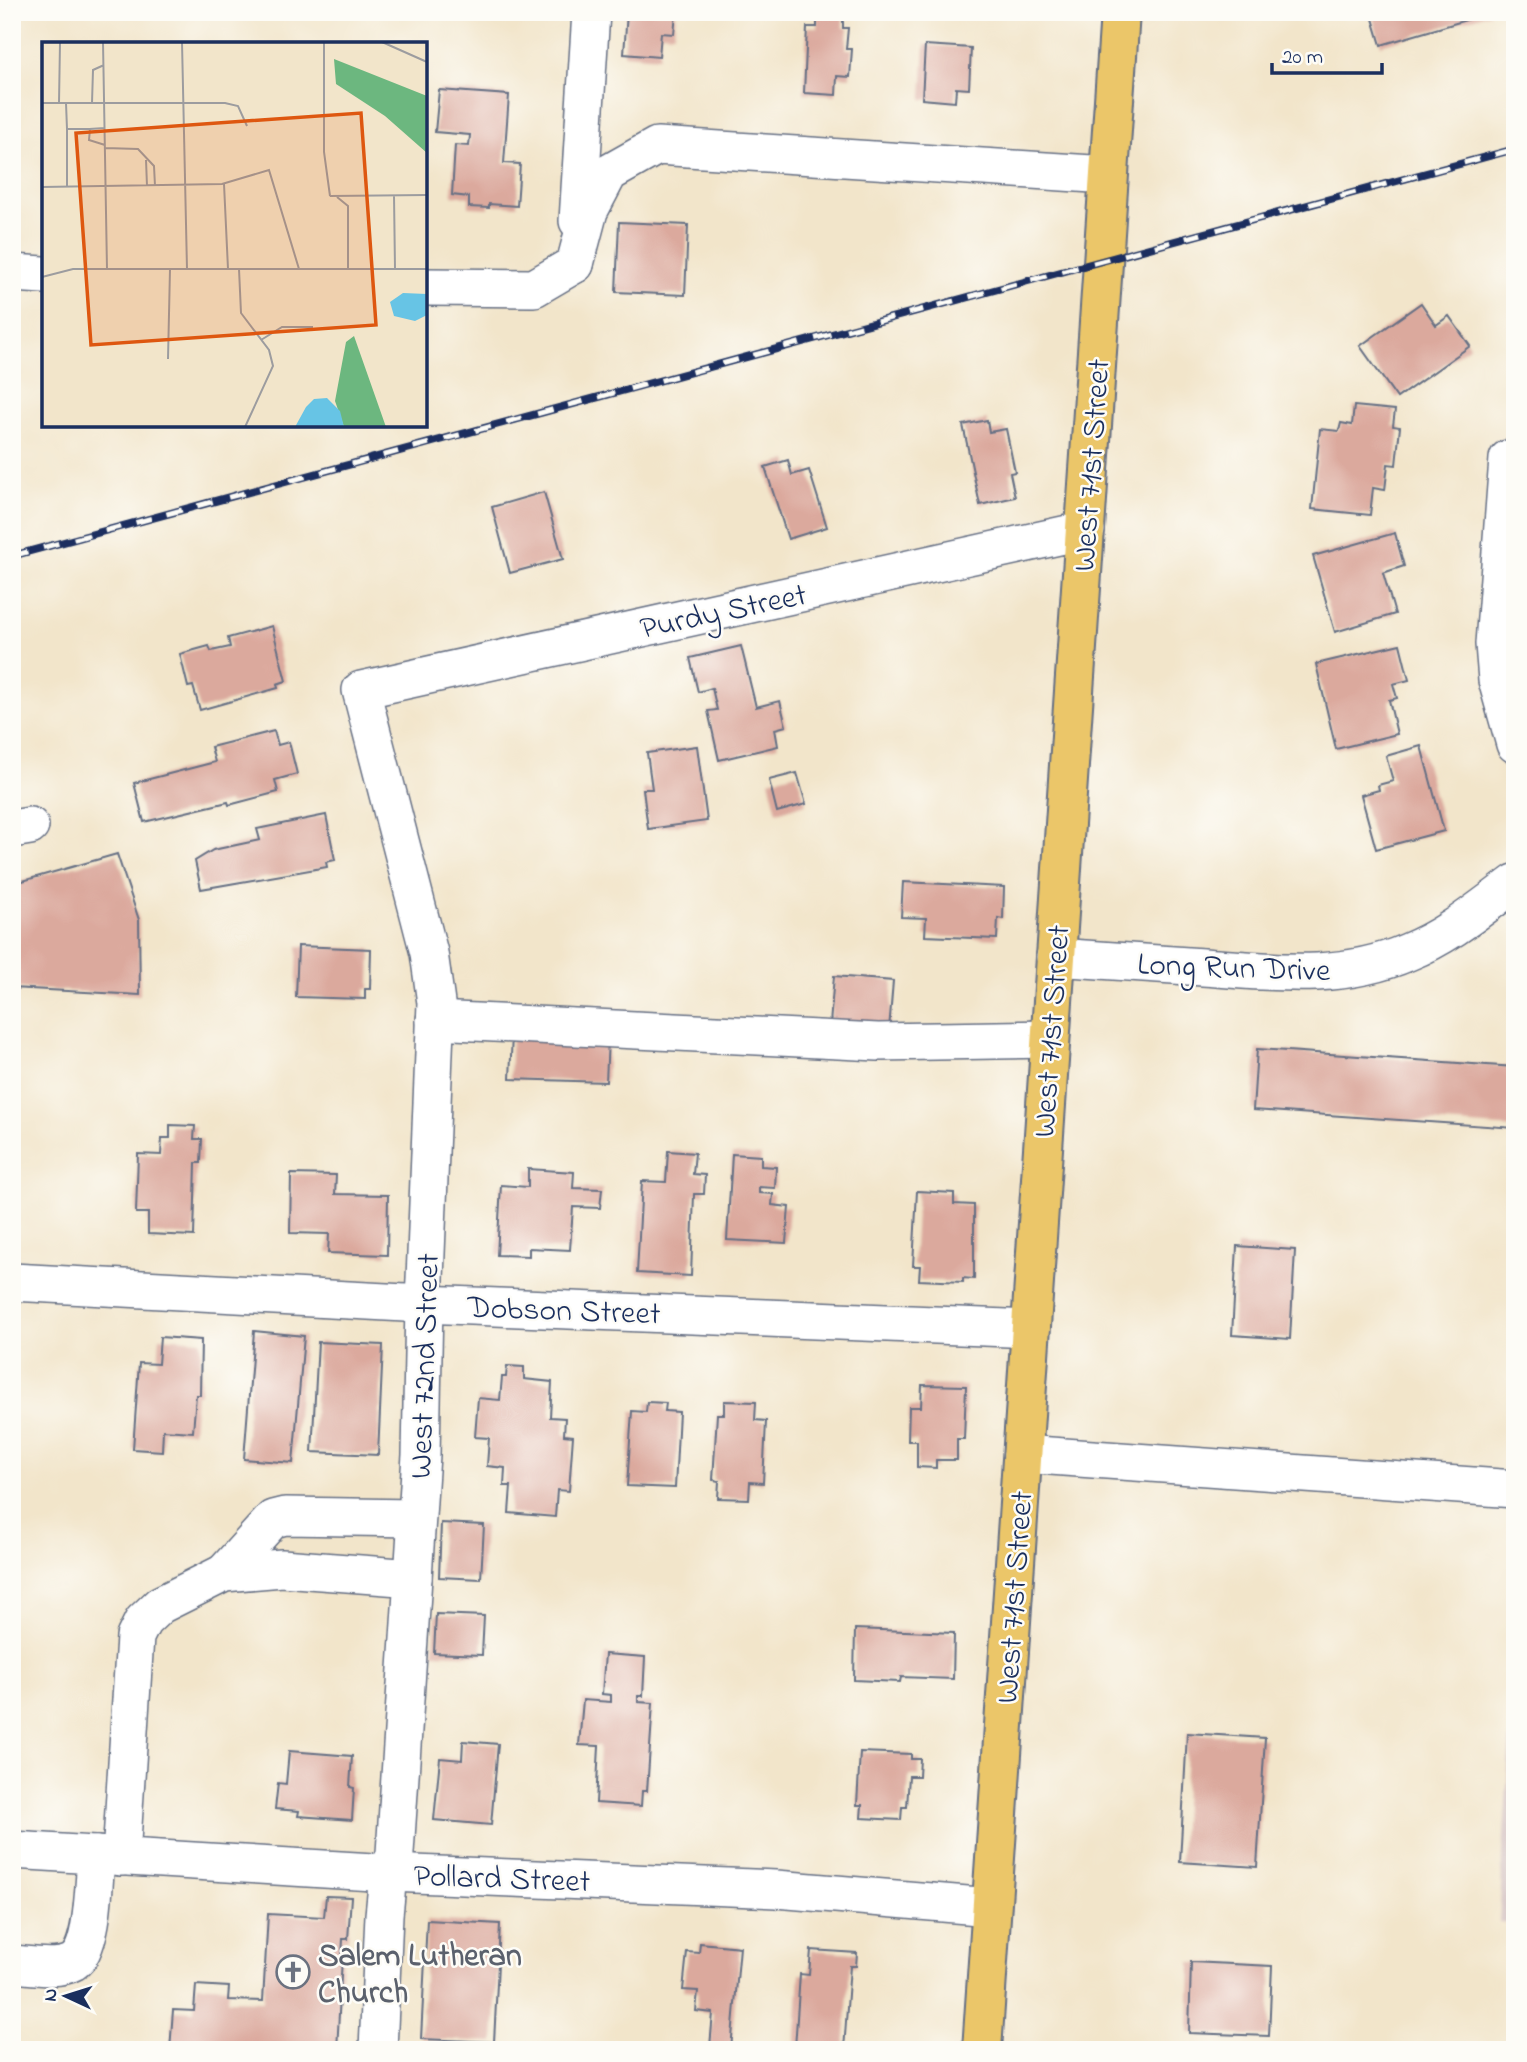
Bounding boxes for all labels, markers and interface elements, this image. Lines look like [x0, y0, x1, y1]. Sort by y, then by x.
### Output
scale bar [1272, 32, 1382, 76]
inset map [42, 42, 427, 427]
text: 20 m [1282, 43, 1323, 73]
street label: West 71st Street [1063, 357, 1124, 573]
street label: Purdy Street [636, 573, 812, 654]
street label: West 71st Street [1023, 923, 1084, 1139]
street label: Long Run Drive [1137, 943, 1332, 996]
street label: West 72nd Street [399, 1252, 454, 1480]
street label: Dobson Street [465, 1286, 662, 1339]
street label: West 71st Street [986, 1489, 1047, 1705]
street label: Pollard Street [413, 1854, 591, 1907]
place label: Salem Lutheran Church [318, 1934, 522, 2018]
church icon: Salem Lutheran Church [274, 1953, 312, 1991]
north arrow [32, 1960, 102, 2030]
text: N [38, 1987, 65, 2002]

